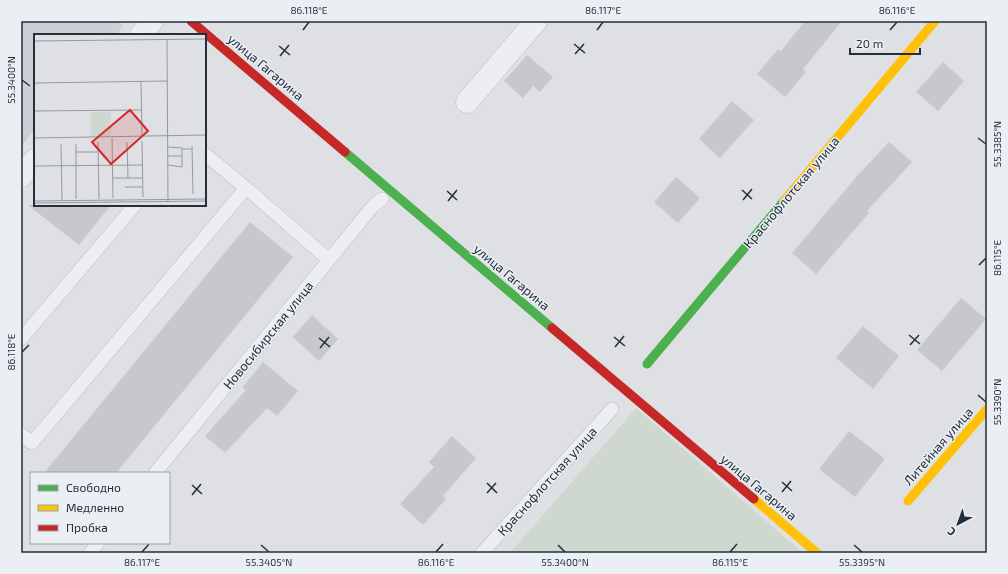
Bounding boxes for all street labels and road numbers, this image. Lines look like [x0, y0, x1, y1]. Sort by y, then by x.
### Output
street label: улица Гагарина [225, 30, 307, 104]
street label: Краснофлотская улица [740, 133, 842, 251]
street label: улица Гагарина [471, 240, 553, 314]
street label: Новосибирская улица [220, 278, 316, 392]
street label: Литейная улица [900, 404, 976, 488]
street label: Краснофлотская улица [494, 423, 600, 539]
street label: улица Гагарина [718, 450, 800, 524]

